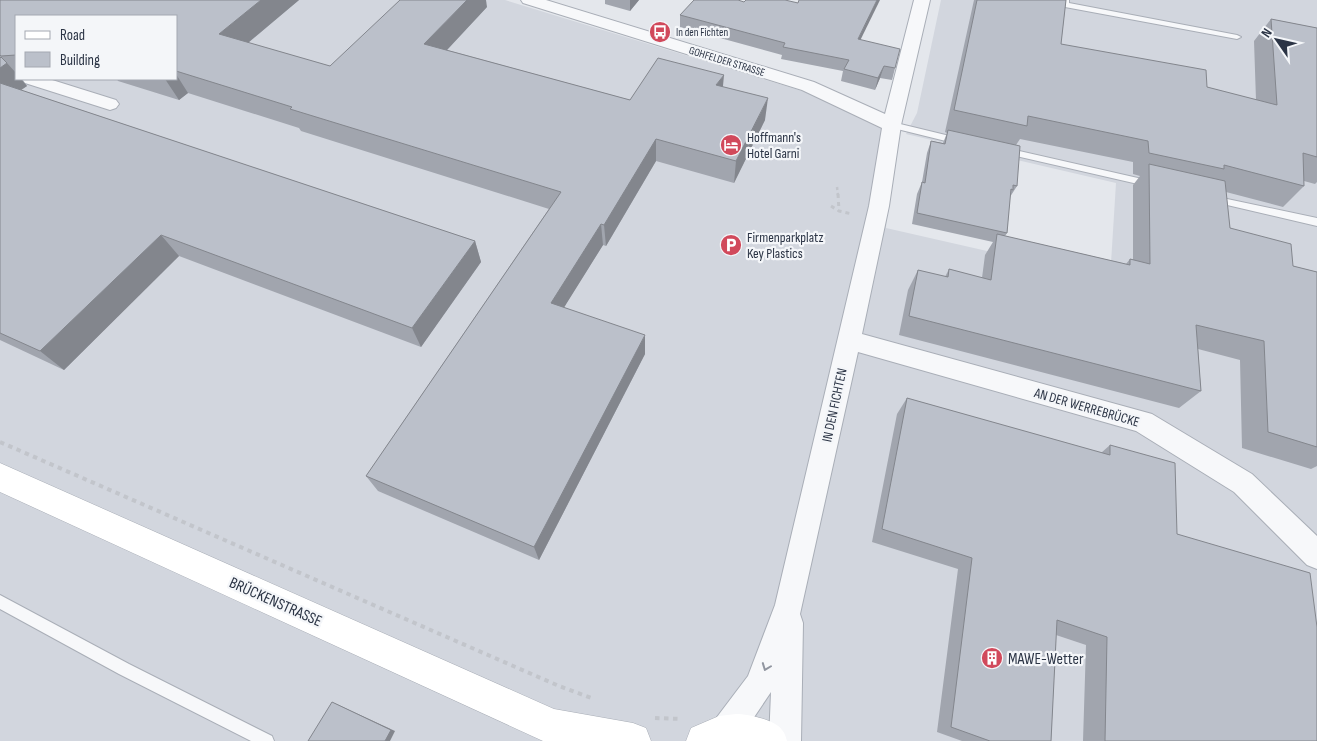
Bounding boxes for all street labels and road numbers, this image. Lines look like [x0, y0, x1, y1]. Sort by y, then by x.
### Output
street label: GOHFELDER STRASSE [687, 44, 766, 79]
street label: IN DEN FICHTEN [818, 367, 851, 444]
street label: AN DER WERREBRÜCKE [1031, 384, 1142, 431]
street label: BRÜCKENSTRASSE [226, 573, 325, 631]

